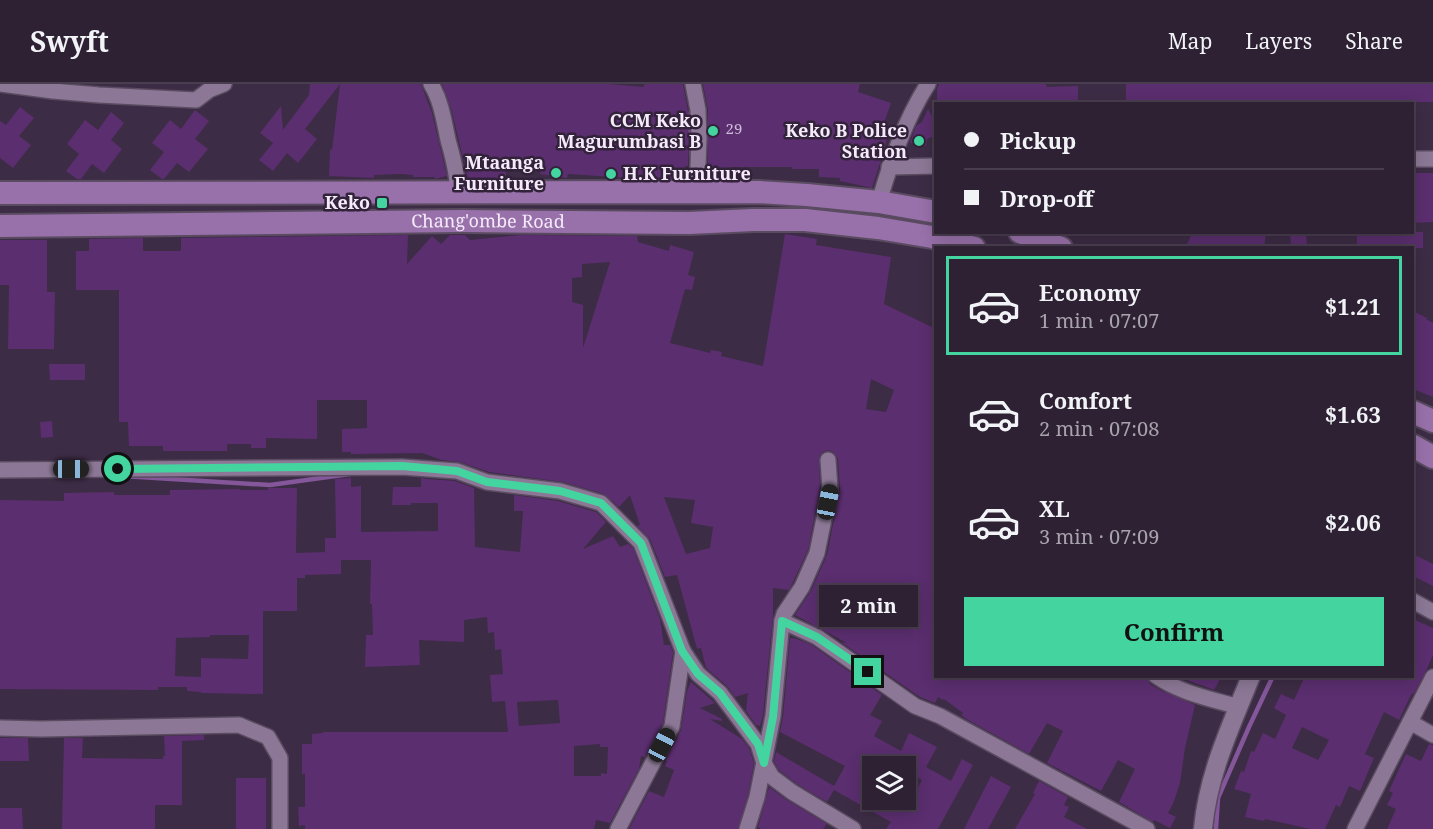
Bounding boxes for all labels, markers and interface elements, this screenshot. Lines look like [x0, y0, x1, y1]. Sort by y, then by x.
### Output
text: Swyft [30, 22, 109, 60]
text: Map [1168, 27, 1212, 55]
text: Layers [1245, 27, 1312, 55]
text: Share [1345, 27, 1403, 55]
place label: CCM Keko Magurumbasi B [558, 108, 701, 153]
house number: 29 [726, 118, 742, 138]
place label: Keko B Police Station [785, 118, 907, 163]
marker: CCM Keko Magurumbasi B [706, 124, 720, 138]
text: Pickup [1000, 125, 1076, 155]
marker: Keko B Police Station [912, 134, 926, 148]
place label: Mtaanga Furniture [454, 150, 544, 195]
place label: H.K Furniture [623, 161, 751, 185]
marker: Mtaanga Furniture [549, 166, 563, 180]
marker: H.K Furniture [604, 167, 618, 181]
text: Drop-off [1000, 183, 1093, 213]
place label: Keko [325, 190, 370, 214]
marker: Keko [375, 196, 389, 210]
street label: Chang'ombe Road [411, 208, 565, 233]
text: Economy [1039, 277, 1141, 307]
icon: car [967, 279, 1021, 333]
text: $1.21 [1325, 291, 1381, 321]
text: 1 min · 07:07 [1039, 307, 1159, 334]
text: Comfort [1039, 385, 1132, 415]
icon: car [967, 387, 1021, 441]
text: $1.63 [1325, 399, 1381, 429]
text: 2 min · 07:08 [1039, 415, 1159, 442]
route start [104, 455, 131, 482]
car [53, 460, 89, 478]
car [816, 483, 840, 521]
text: XL [1039, 493, 1070, 523]
icon: car [967, 495, 1021, 549]
text: $2.06 [1325, 507, 1381, 537]
text: 3 min · 07:09 [1039, 523, 1159, 550]
callout: 2 min [818, 585, 918, 627]
text: 2 min [840, 592, 897, 619]
button: Confirm [964, 597, 1384, 666]
route end [854, 658, 881, 685]
car [646, 725, 678, 765]
map controls [862, 756, 916, 810]
button: layers [862, 756, 916, 810]

